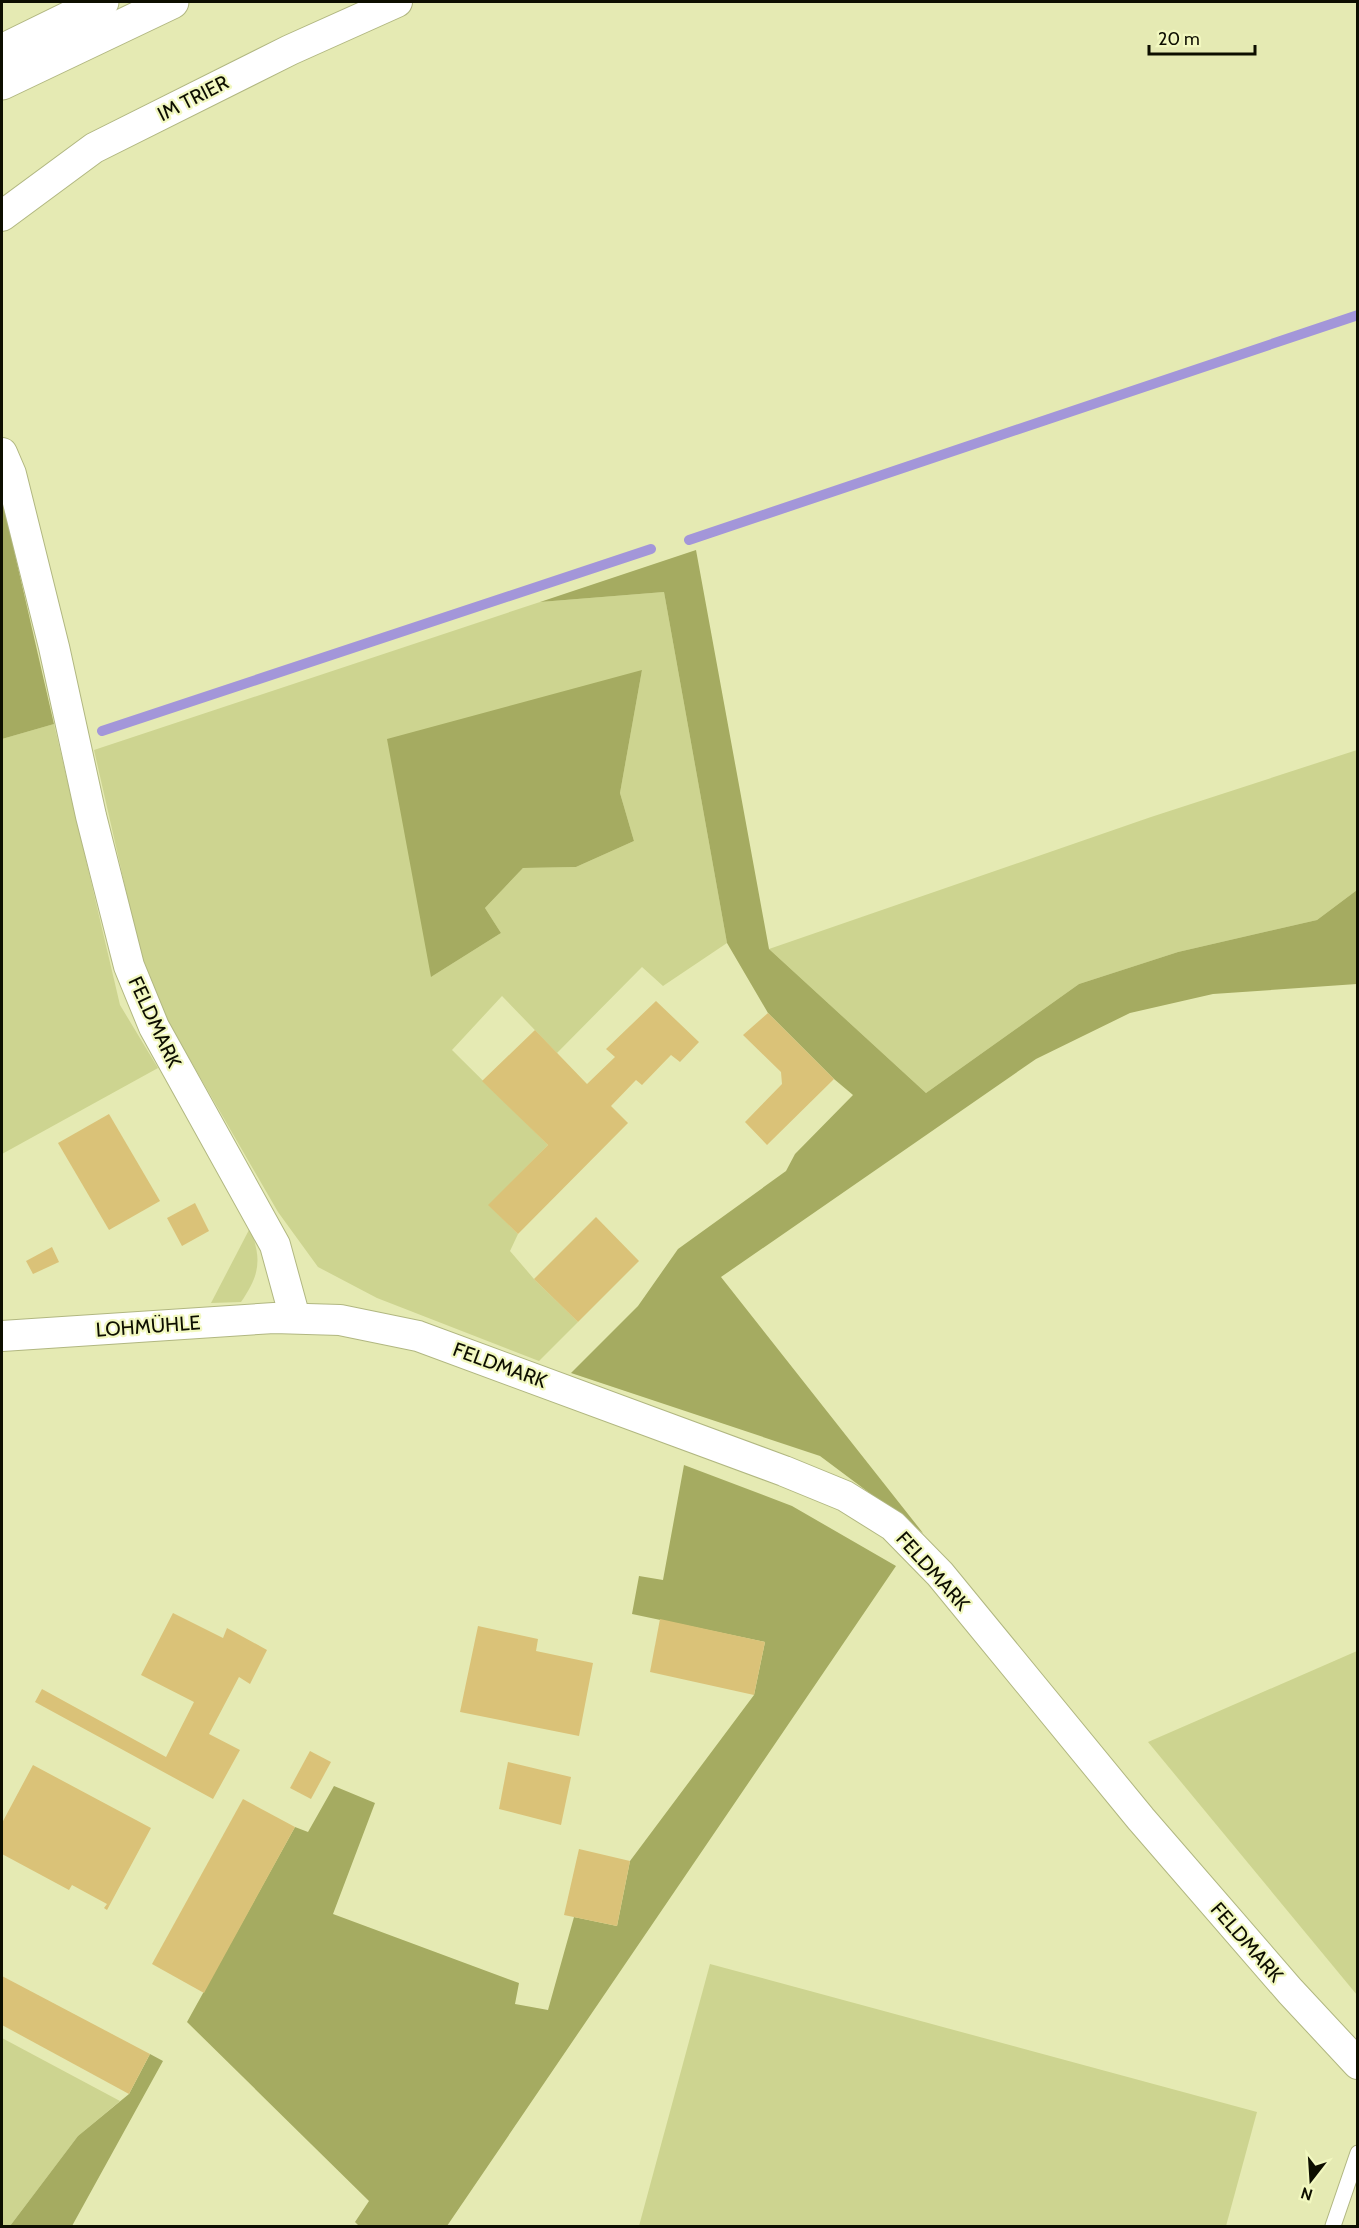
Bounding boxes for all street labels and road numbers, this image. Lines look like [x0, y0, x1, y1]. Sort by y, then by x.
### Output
street label: IM TRIER [153, 70, 233, 126]
street label: FELDMARK [123, 973, 187, 1072]
street label: LOHMÜHLE [95, 1310, 201, 1342]
street label: FELDMARK [450, 1337, 551, 1393]
street label: FELDMARK [891, 1527, 975, 1616]
street label: FELDMARK [1206, 1897, 1289, 1987]

